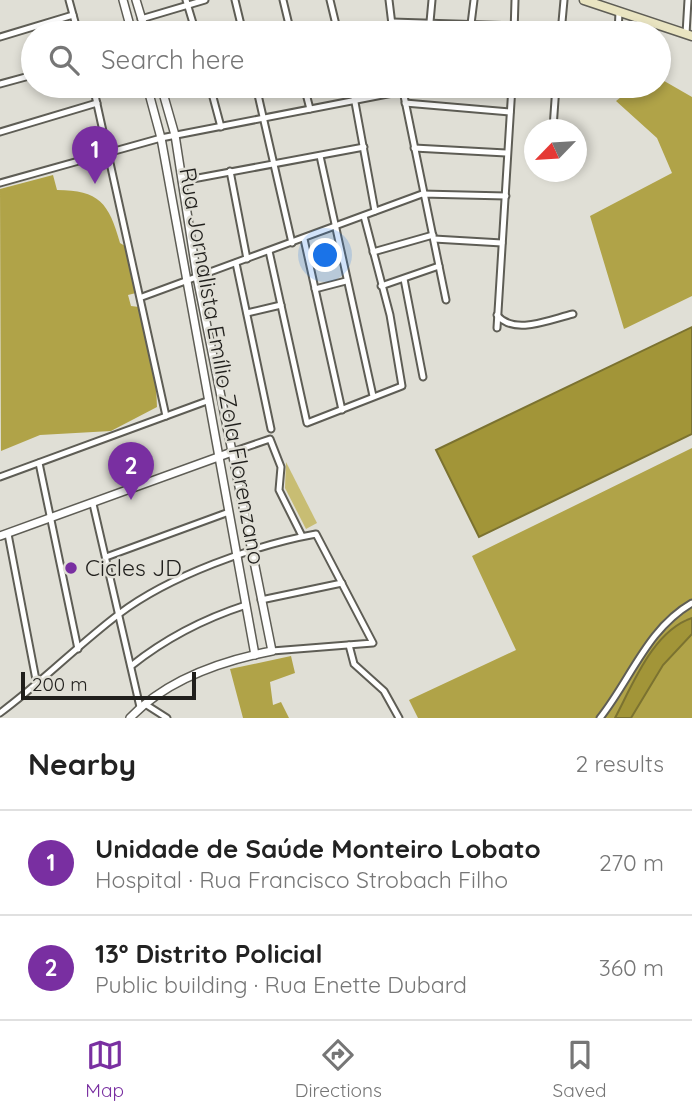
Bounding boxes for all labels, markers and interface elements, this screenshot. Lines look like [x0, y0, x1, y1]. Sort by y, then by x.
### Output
search box [21, 21, 671, 98]
icon: search [45, 41, 83, 79]
text: Search here [101, 43, 245, 76]
north arrow [524, 119, 587, 182]
pin: 1 [72, 126, 118, 184]
street label: Rua Jornalista Emílio Zola Florenzano [173, 165, 272, 567]
your location [308, 238, 342, 272]
pin: 2 [108, 442, 154, 500]
place label: Cicles JD [85, 553, 182, 582]
marker: Cicles JD [63, 560, 79, 576]
scale bar [21, 669, 196, 701]
text: 200 m [32, 672, 88, 696]
text: Nearby [28, 745, 136, 783]
text: 2 results [575, 749, 664, 778]
text: Unidade de Saúde Monteiro Lobato [95, 832, 541, 865]
text: 1 [47, 848, 55, 877]
text: 270 m [599, 848, 664, 877]
text: Hospital · Rua Francisco Strobach Filho [95, 865, 508, 894]
text: 13º Distrito Policial [95, 937, 323, 970]
text: 2 [44, 953, 58, 982]
text: 360 m [599, 953, 664, 982]
text: Public building · Rua Enette Dubard [95, 970, 467, 999]
tab: Map [85, 1036, 124, 1102]
tab: Directions [295, 1036, 382, 1102]
tab: Saved [552, 1036, 607, 1102]

